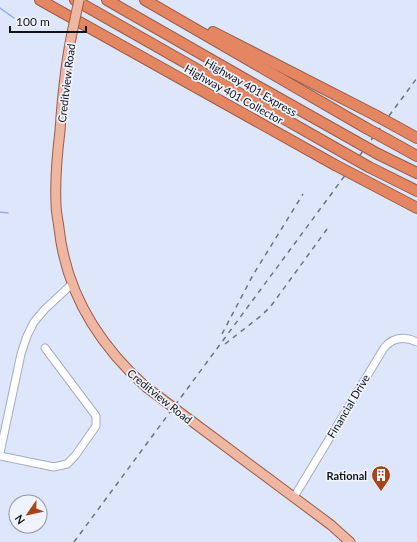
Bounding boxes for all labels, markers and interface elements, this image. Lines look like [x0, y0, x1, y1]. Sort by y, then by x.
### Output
scale bar [10, 8, 86, 34]
text: 100 m [16, 14, 50, 29]
street label: Creditview Road [55, 43, 77, 123]
street label: Highway 401 Express [203, 55, 299, 119]
street label: Highway 401 Collector [182, 61, 286, 127]
street label: Creditview Road [125, 366, 195, 426]
street label: Financial Drive [324, 372, 372, 440]
building icon: Rational [370, 464, 392, 492]
place label: Rational [327, 469, 367, 482]
north arrow [8, 494, 48, 534]
text: N [12, 513, 27, 527]

